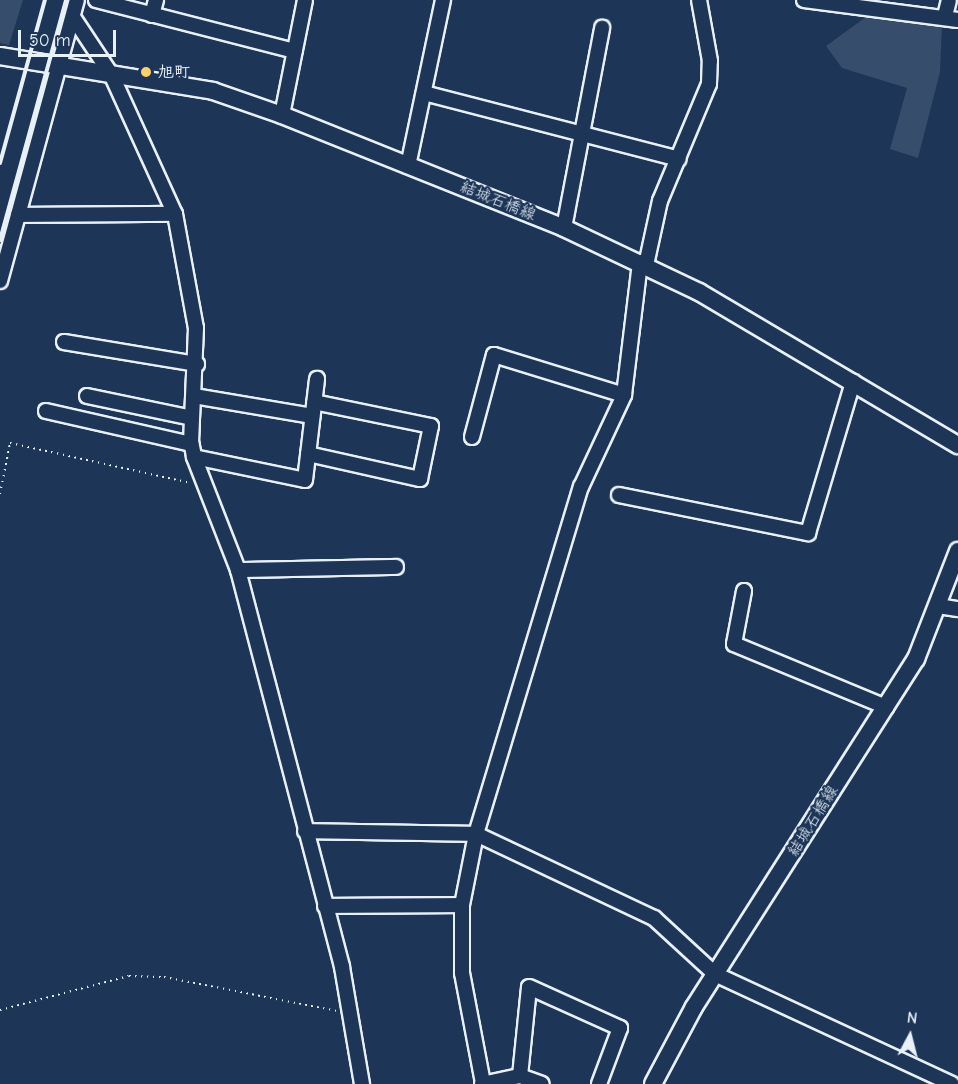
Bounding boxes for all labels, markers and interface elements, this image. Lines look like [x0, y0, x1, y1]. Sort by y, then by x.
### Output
scale bar [21, 18, 118, 56]
text: 50 m [29, 30, 71, 51]
place label: 旭町 [158, 62, 190, 82]
marker: 旭町 [139, 65, 153, 79]
street label: 結城石橋線 [457, 177, 539, 225]
street label: 結城石橋線 [784, 782, 842, 860]
north arrow [880, 1006, 940, 1066]
text: N [906, 1009, 918, 1028]

